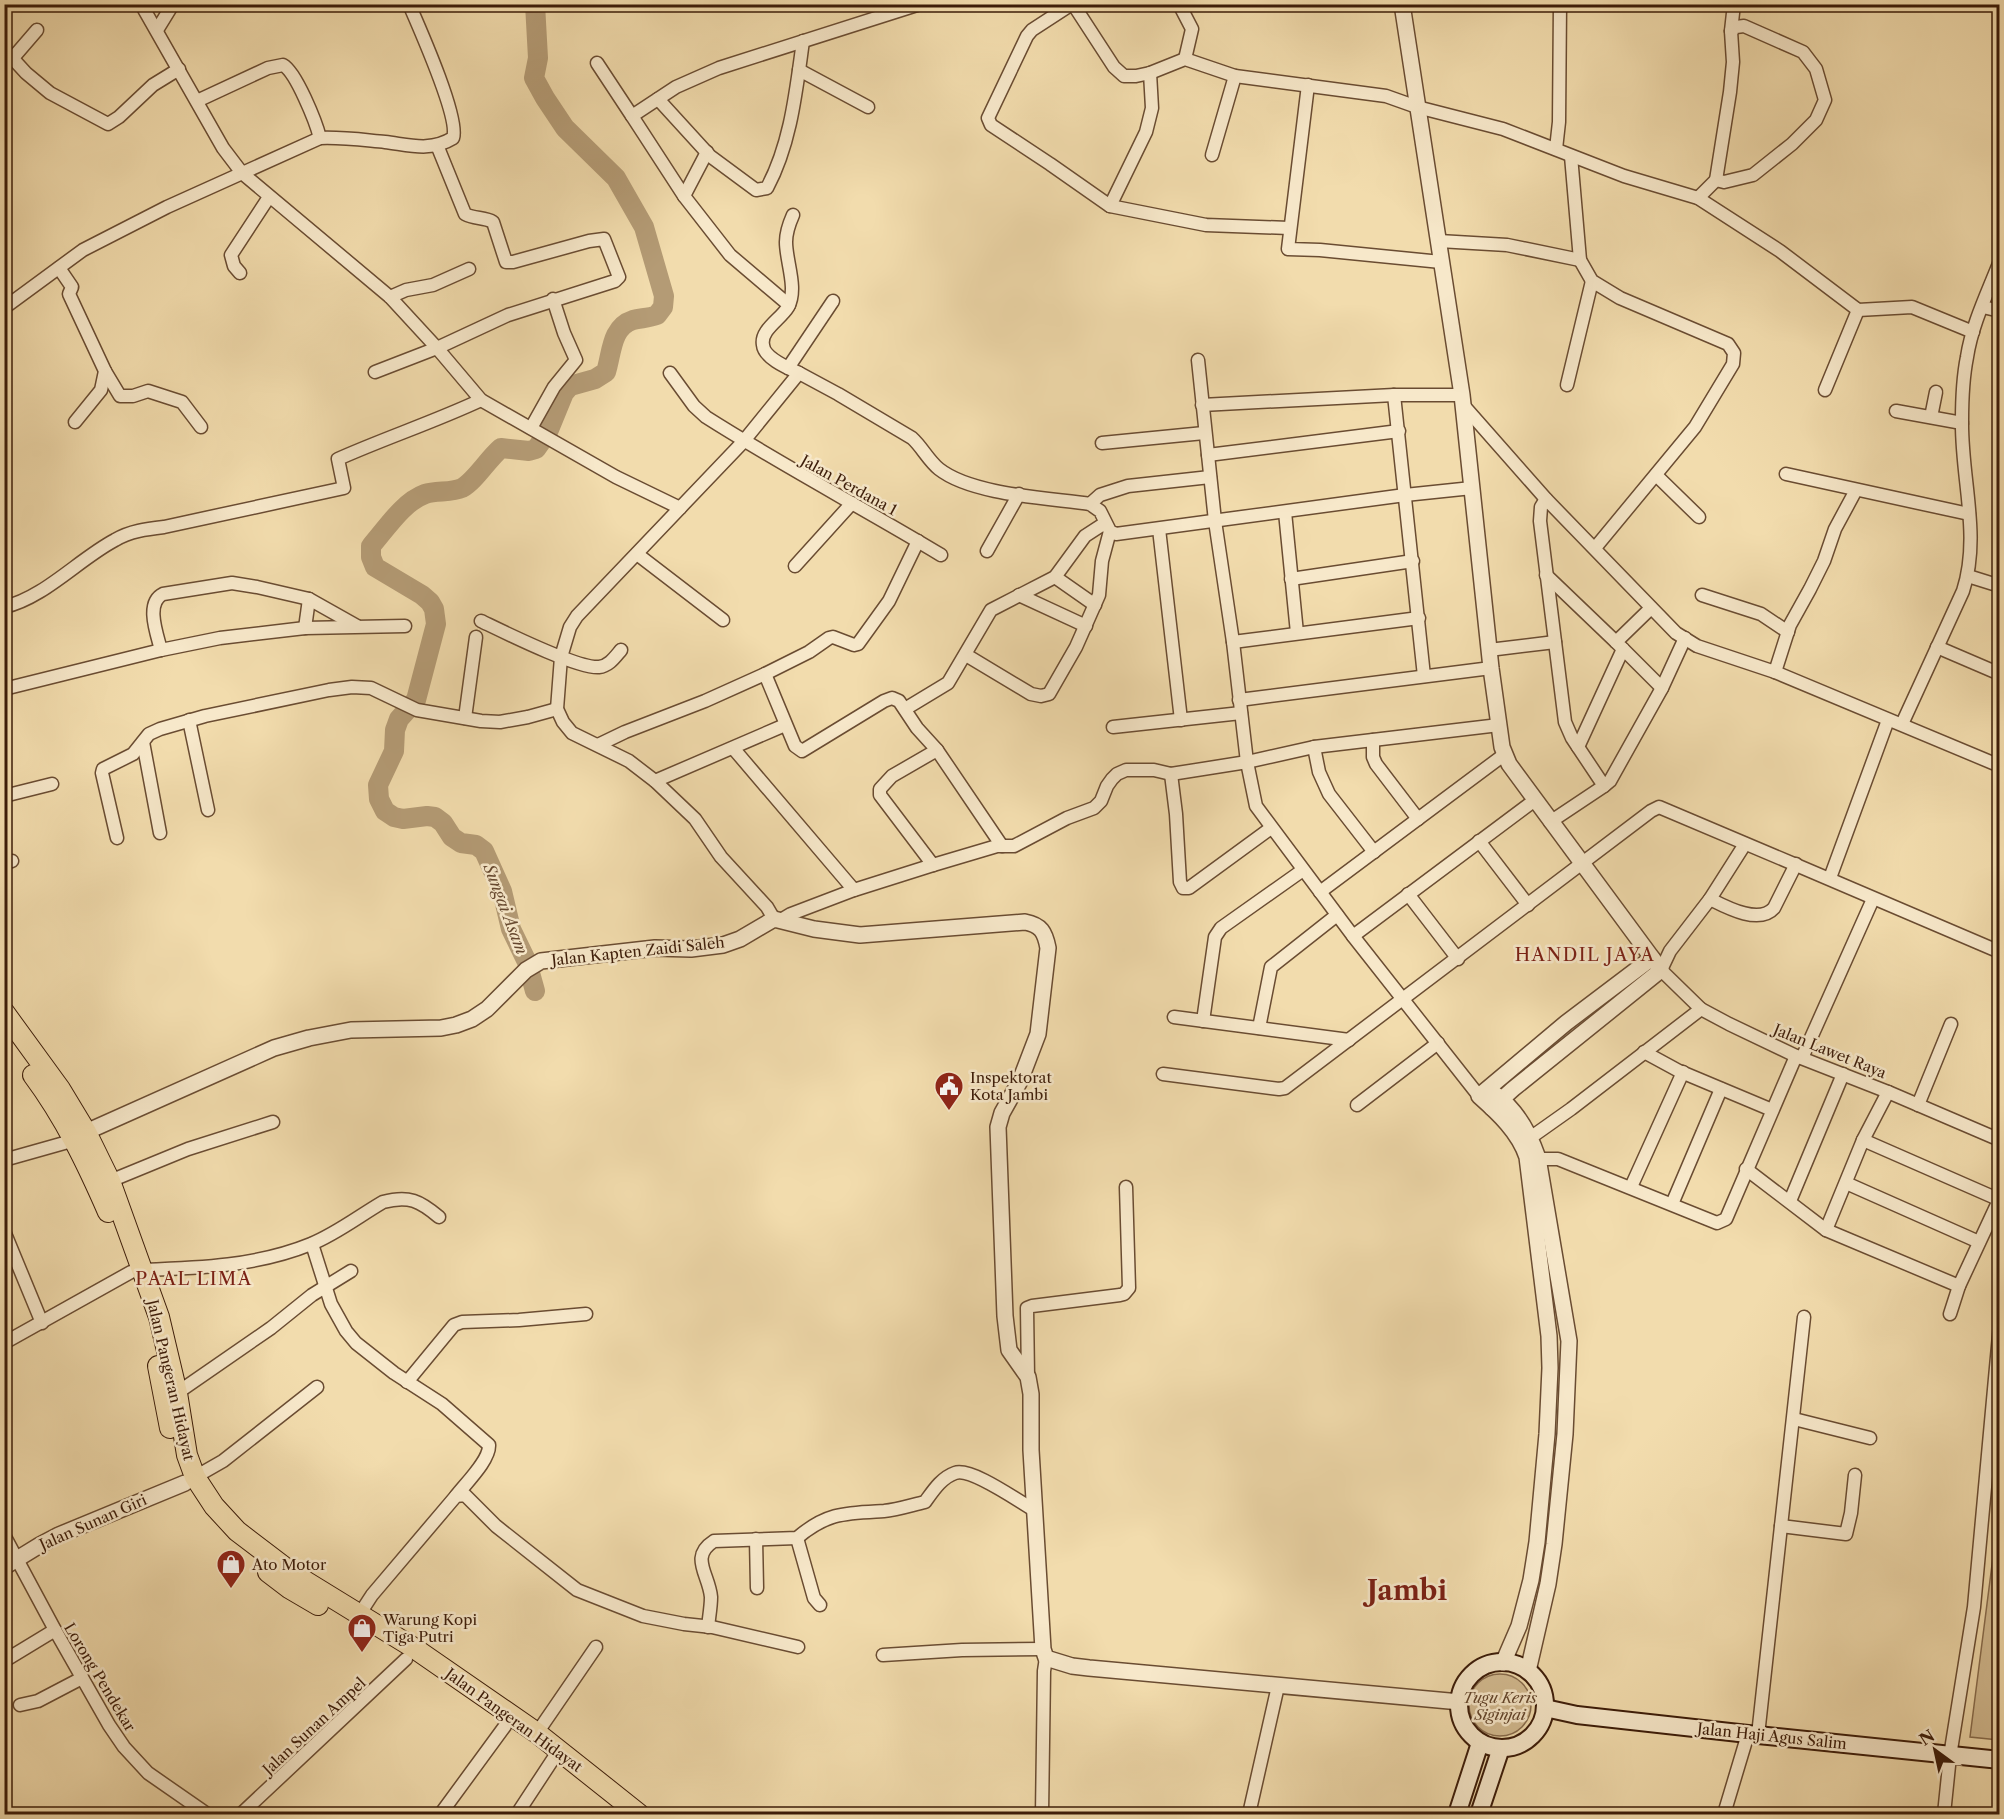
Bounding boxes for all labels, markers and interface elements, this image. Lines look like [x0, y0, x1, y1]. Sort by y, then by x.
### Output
street label: Jalan Perdana 1 [796, 450, 901, 520]
water label: Sungai Asam [479, 860, 532, 957]
street label: Jalan Kapten Zaidi Saleh [548, 932, 726, 970]
district label: HANDIL JAYA [1515, 944, 1655, 966]
street label: Jalan Lawet Raya [1769, 1019, 1889, 1082]
place label: Inspektorat Kota Jambi [970, 1068, 1052, 1104]
public building icon: Inspektorat Kota Jambi [933, 1070, 965, 1112]
district label: PAAL LIMA [135, 1268, 253, 1290]
street label: Jalan Pangeran Hidayat [143, 1296, 199, 1463]
street label: Jalan Sunan Giri [35, 1490, 150, 1555]
shop icon: Ato Motor [215, 1548, 247, 1590]
place label: Ato Motor [251, 1555, 327, 1574]
district label: Jambi [1362, 1574, 1447, 1607]
place label: Warung Kopi Tiga Putri [382, 1610, 477, 1646]
shop icon: Warung Kopi Tiga Putri [346, 1612, 378, 1654]
street label: Lorong Pendekar [60, 1619, 140, 1735]
street label: Jalan Pangeran Hidayat [440, 1663, 587, 1777]
street label: Jalan Sunan Ampel [257, 1673, 370, 1780]
park label: Tugu Keris Siginjai [1463, 1688, 1538, 1724]
street label: Jalan Haji Agus Salim [1694, 1718, 1848, 1753]
north arrow [1905, 1720, 1965, 1780]
text: N [1916, 1725, 1938, 1750]

